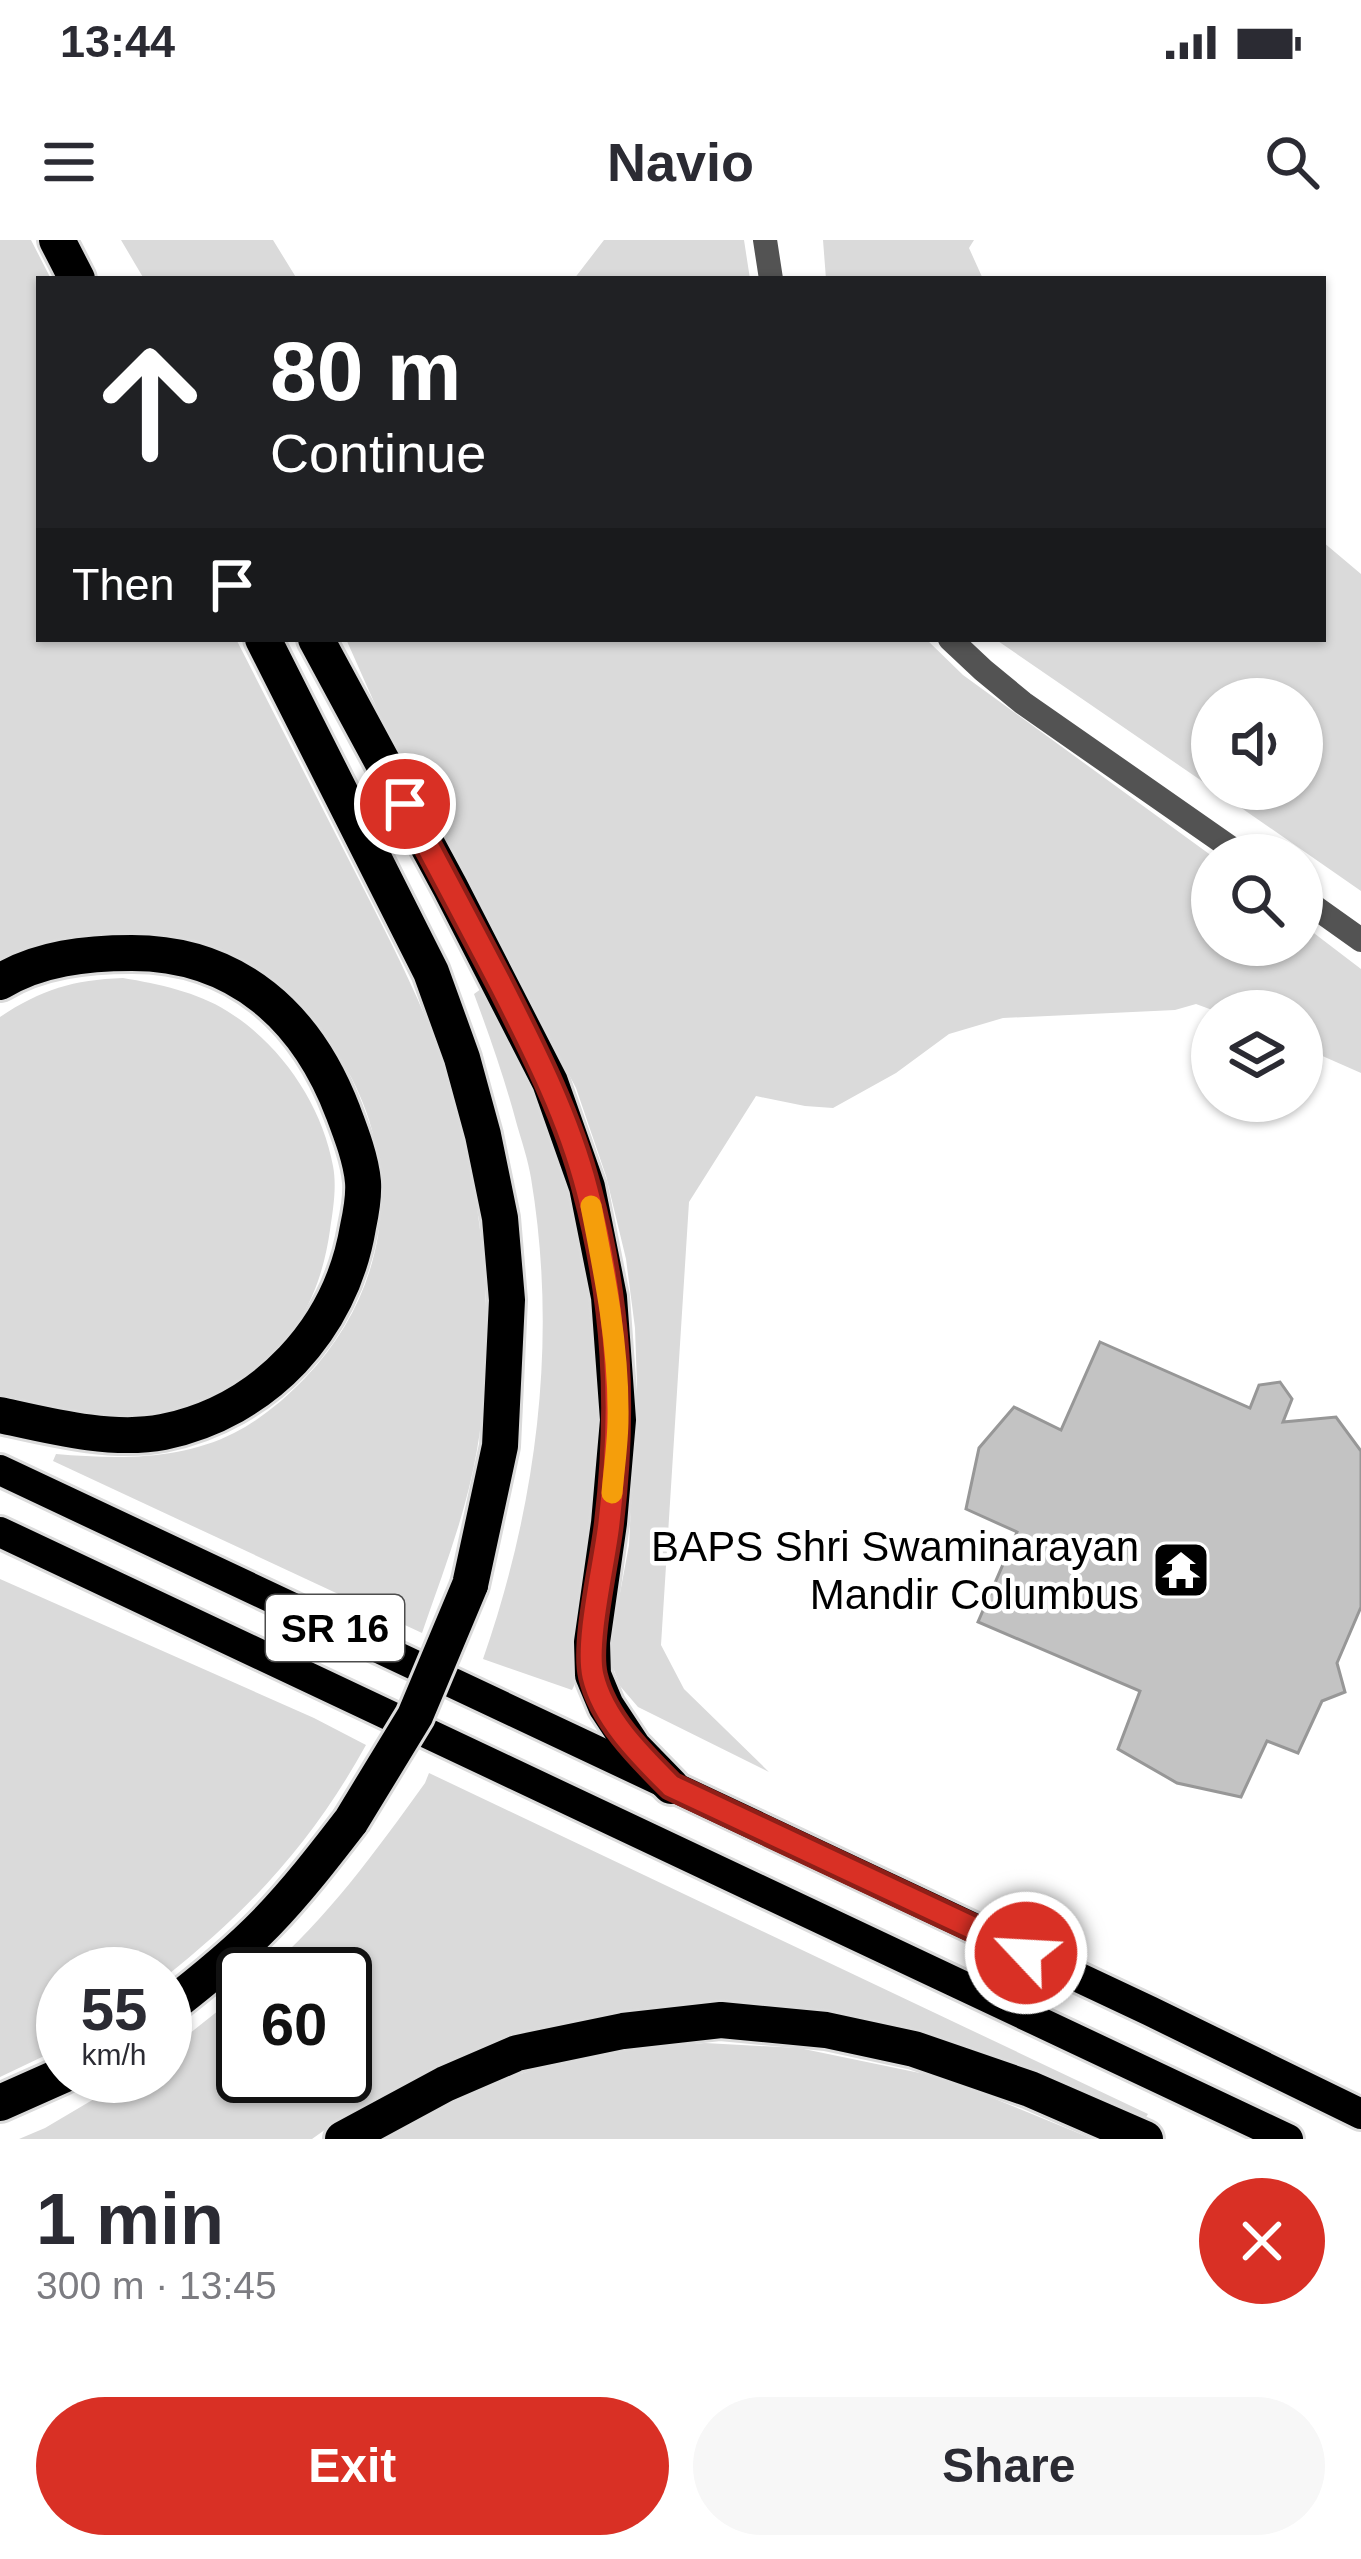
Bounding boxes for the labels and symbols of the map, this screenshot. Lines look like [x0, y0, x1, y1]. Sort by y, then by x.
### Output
pin [354, 753, 456, 855]
place label: BAPS Shri Swaminarayan Mandir Columbus [651, 1523, 1139, 1618]
temple icon: BAPS Shri Swaminarayan Mandir Columbus [1150, 1539, 1212, 1601]
road number: SR 16 [266, 1595, 404, 1661]
position arrow [963, 1890, 1089, 2016]
speed limit sign: 60 [216, 1947, 372, 2103]

